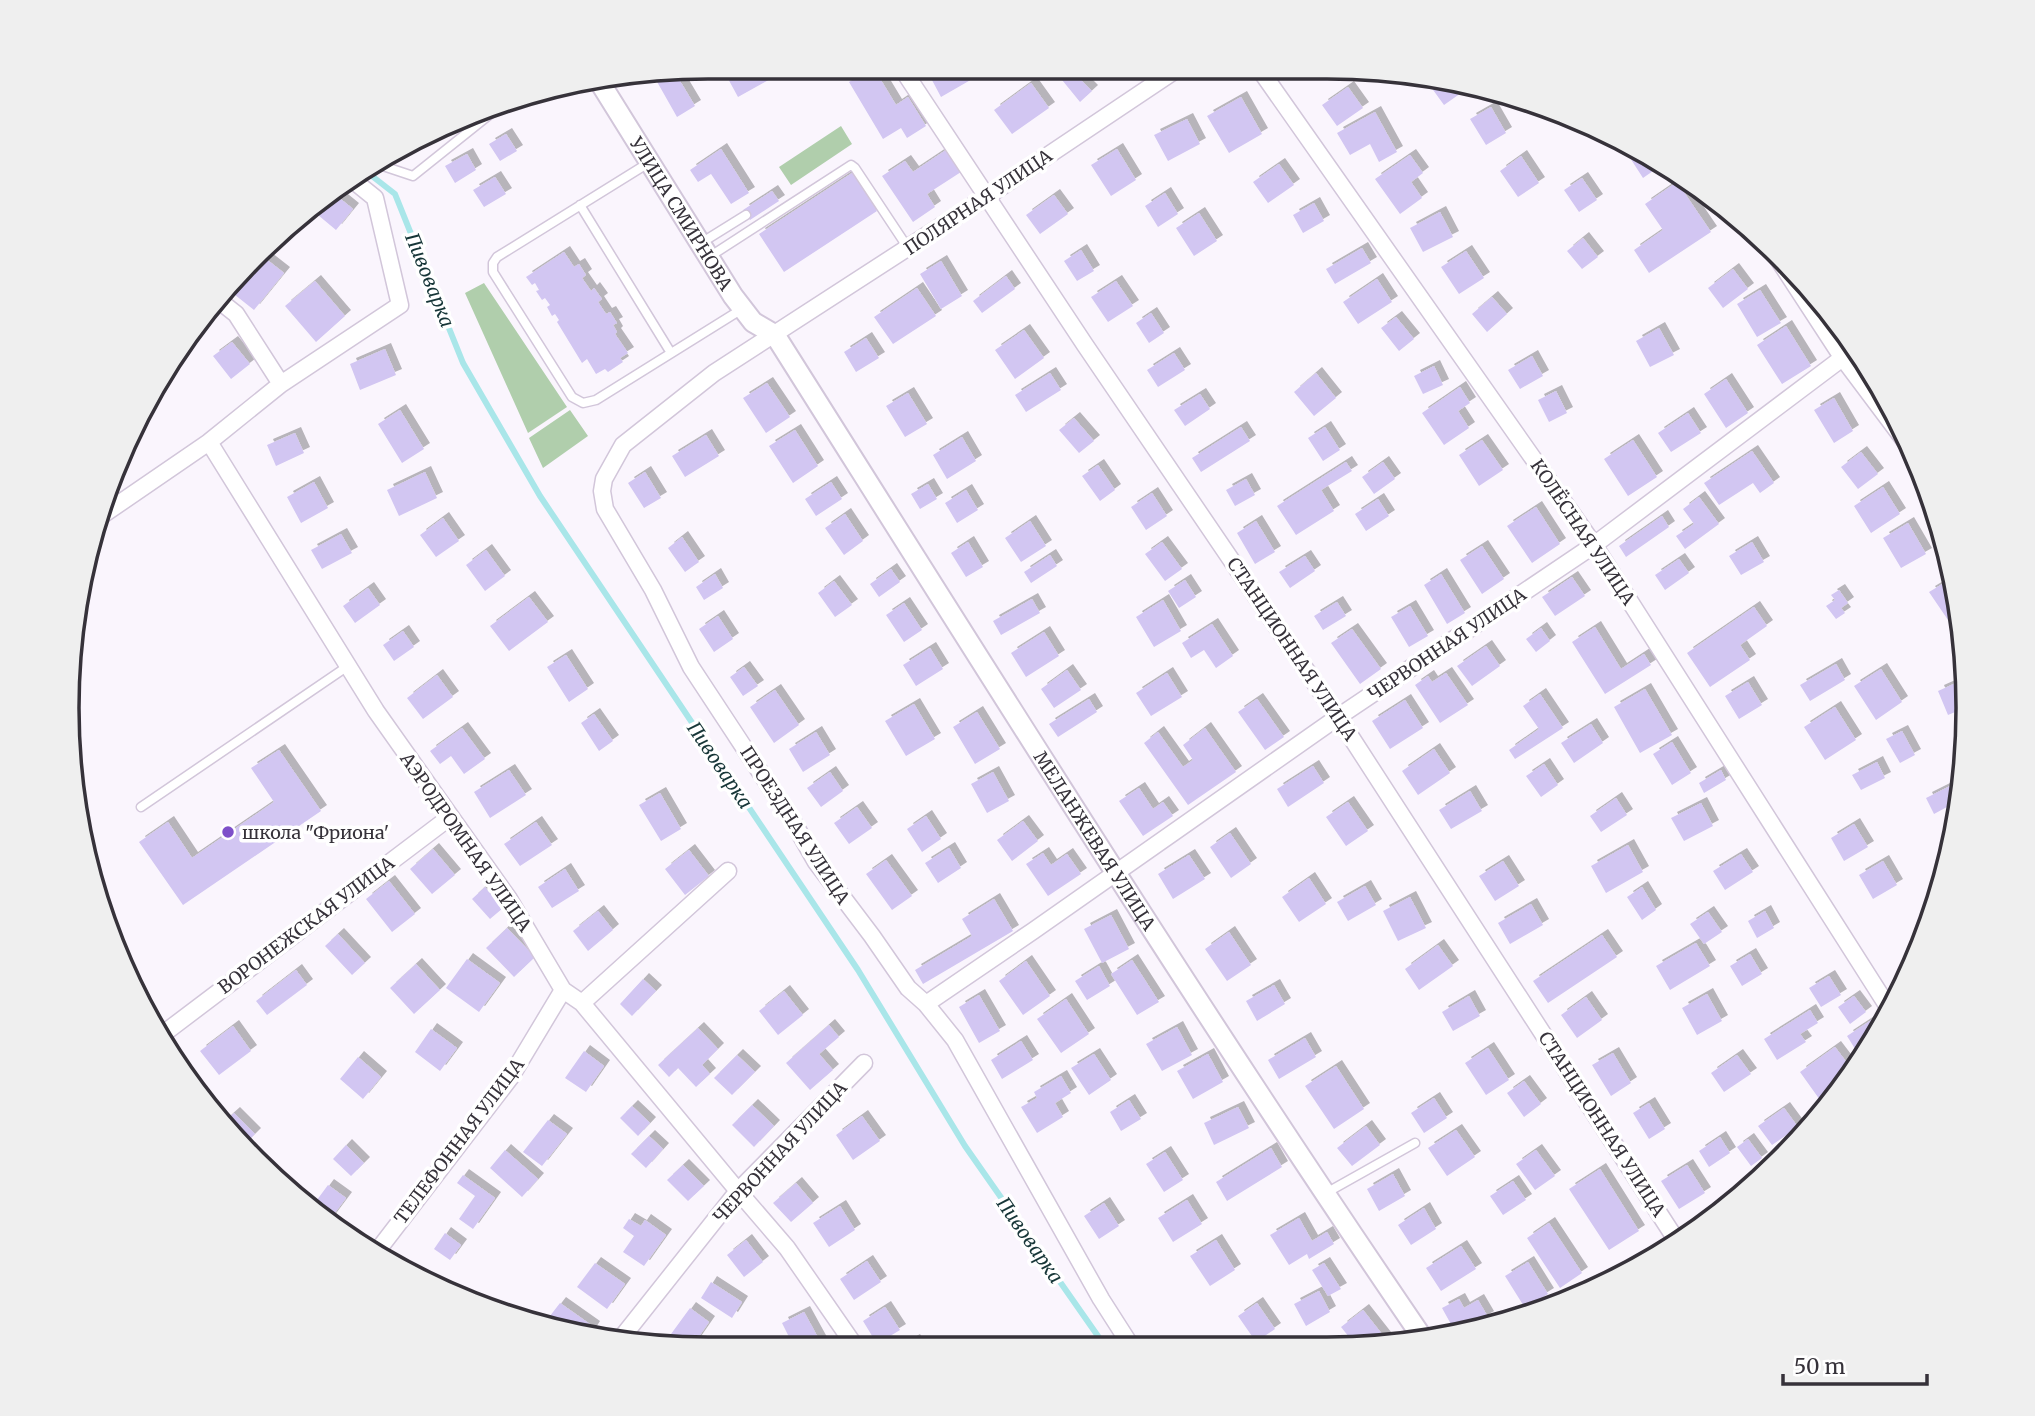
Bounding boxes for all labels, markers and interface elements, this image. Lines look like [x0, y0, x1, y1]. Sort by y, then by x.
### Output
street label: УЛИЦА СМИРНОВА [625, 132, 738, 295]
street label: ПОЛЯРНАЯ УЛИЦА [900, 144, 1057, 260]
water label: Пивоварка [400, 229, 460, 331]
street label: КОЛЁСНАЯ УЛИЦА [1526, 455, 1640, 609]
street label: СТАНЦИОННАЯ УЛИЦА [1222, 553, 1362, 745]
street label: ЧЕРВОННАЯ УЛИЦА [1364, 582, 1530, 705]
water label: Пивоварка [682, 717, 758, 813]
street label: ПРОЕЗДНАЯ УЛИЦА [735, 742, 855, 909]
street label: МЕЛАНЖЕВАЯ УЛИЦА [1029, 746, 1161, 935]
street label: АЭРОДРОМНАЯ УЛИЦА [395, 747, 537, 936]
place label: школа "Фриона' [242, 821, 389, 844]
marker: школа "Фриона' [220, 824, 236, 840]
street label: ВОРОНЕЖСКАЯ УЛИЦА [213, 851, 399, 999]
street label: СТАНЦИОННАЯ УЛИЦА [1533, 1027, 1671, 1221]
street label: ТЕЛЕФОННАЯ УЛИЦА [389, 1053, 529, 1229]
street label: ЧЕРВОННАЯ УЛИЦА [708, 1076, 852, 1228]
water label: Пивоварка [992, 1192, 1068, 1288]
scale bar [1783, 1342, 1926, 1386]
text: 50 m [1794, 1353, 1845, 1380]

